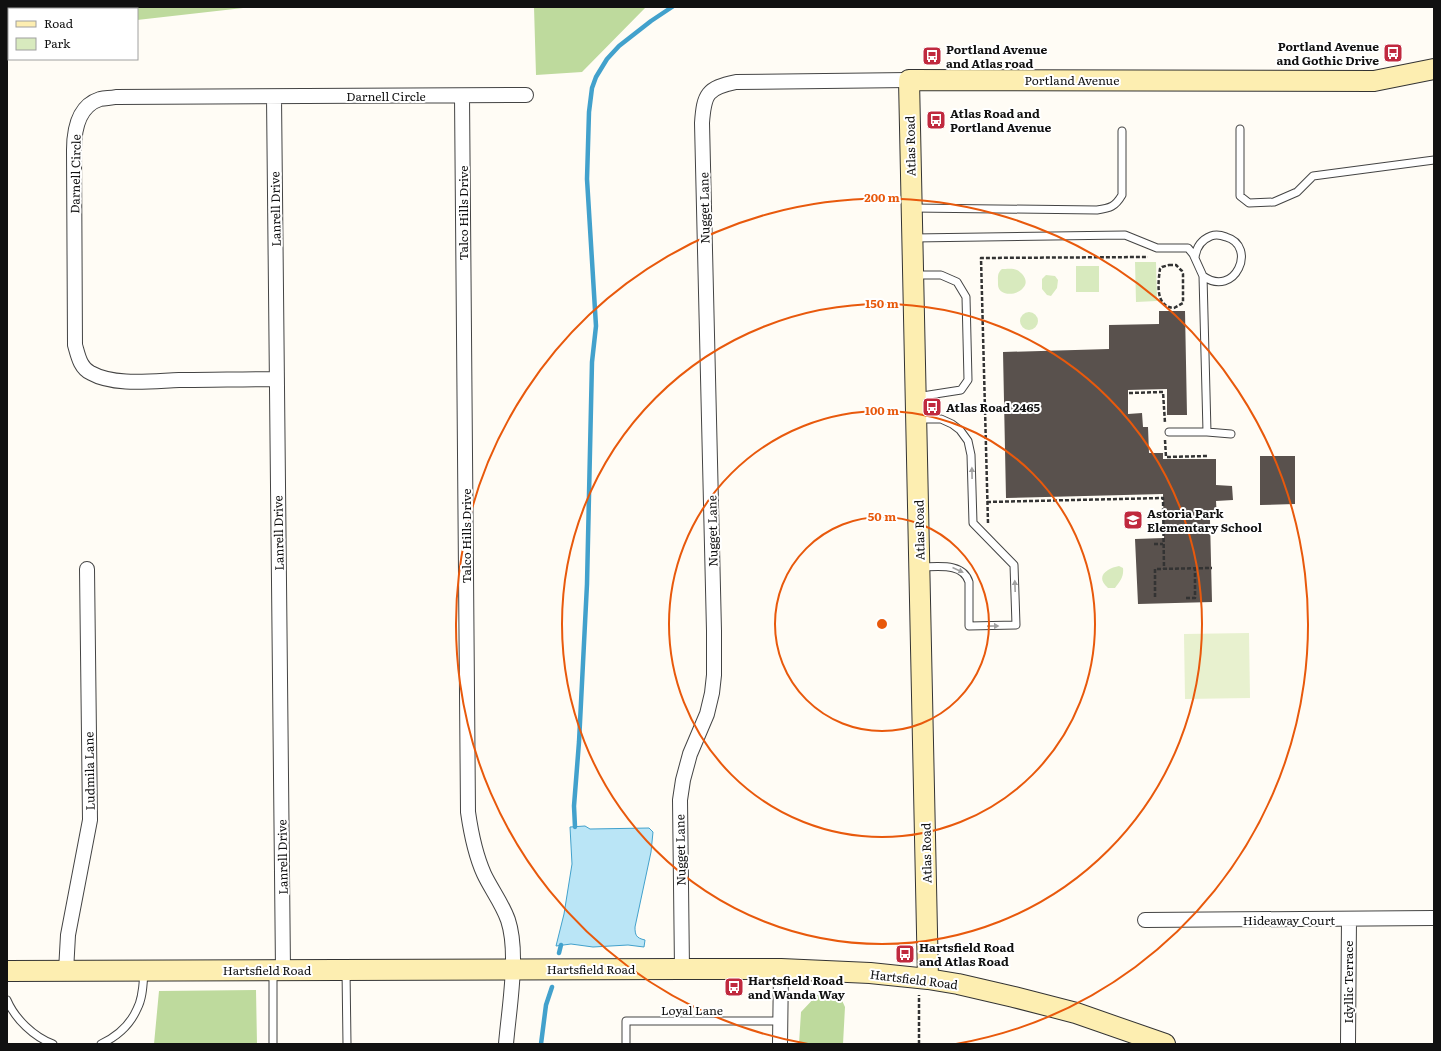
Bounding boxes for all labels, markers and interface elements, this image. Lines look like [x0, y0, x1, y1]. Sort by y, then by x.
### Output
legend [8, 8, 138, 60]
text: Road [44, 14, 74, 32]
text: Park [44, 34, 71, 52]
place label: Portland Avenue and Gothic Drive [1276, 37, 1379, 69]
place label: Portland Avenue and Atlas road [946, 40, 1048, 72]
bus stop icon: Portland Avenue and Gothic Drive [1382, 42, 1404, 64]
bus stop icon: Portland Avenue and Atlas road [921, 45, 943, 67]
street label: Portland Avenue [1025, 71, 1119, 89]
street label: Darnell Circle [346, 87, 426, 105]
place label: Atlas Road and Portland Avenue [950, 104, 1052, 136]
bus stop icon: Atlas Road and Portland Avenue [925, 109, 947, 131]
street label: Atlas Road [900, 115, 920, 176]
street label: Darnell Circle [65, 134, 85, 214]
street label: Talco Hills Drive [454, 165, 472, 261]
street label: Lanrell Drive [265, 171, 285, 247]
street label: Nugget Lane [694, 172, 714, 244]
text: 200 m [864, 188, 900, 206]
text: 150 m [865, 294, 899, 312]
bus stop icon: Atlas Road 2465 [921, 396, 943, 418]
place label: Atlas Road 2465 [946, 398, 1040, 416]
text: 100 m [865, 401, 899, 419]
one-way arrow [968, 467, 975, 479]
street label: Talco Hills Drive [457, 488, 475, 584]
street label: Lanrell Drive [268, 495, 288, 571]
street label: Nugget Lane [702, 495, 722, 567]
street label: Atlas Road [909, 499, 929, 560]
place label: Astoria Park Elementary School [1147, 504, 1263, 536]
text: 50 m [868, 507, 896, 525]
school or university icon: Astoria Park Elementary School [1122, 509, 1144, 531]
one-way arrow [952, 567, 964, 573]
one-way arrow [1012, 579, 1018, 592]
centre of rings [875, 617, 889, 631]
one-way arrow [987, 623, 1000, 629]
street label: Ludmila Lane [79, 731, 99, 811]
street label: Nugget Lane [670, 814, 690, 886]
street label: Lanrell Drive [272, 819, 292, 895]
street label: Atlas Road [916, 822, 936, 883]
street label: Hideaway Court [1243, 911, 1335, 929]
place label: Hartsfield Road and Atlas Road [919, 938, 1014, 970]
street label: Idyllic Terrace [1339, 941, 1357, 1023]
bus stop icon: Hartsfield Road and Atlas Road [894, 943, 916, 965]
street label: Hartsfield Road [547, 960, 636, 978]
street label: Hartsfield Road [223, 961, 312, 979]
street label: Hartsfield Road [869, 965, 960, 993]
place label: Hartsfield Road and Wanda Way [748, 971, 846, 1003]
bus stop icon: Hartsfield Road and Wanda Way [723, 976, 745, 998]
street label: Loyal Lane [661, 1001, 723, 1019]

